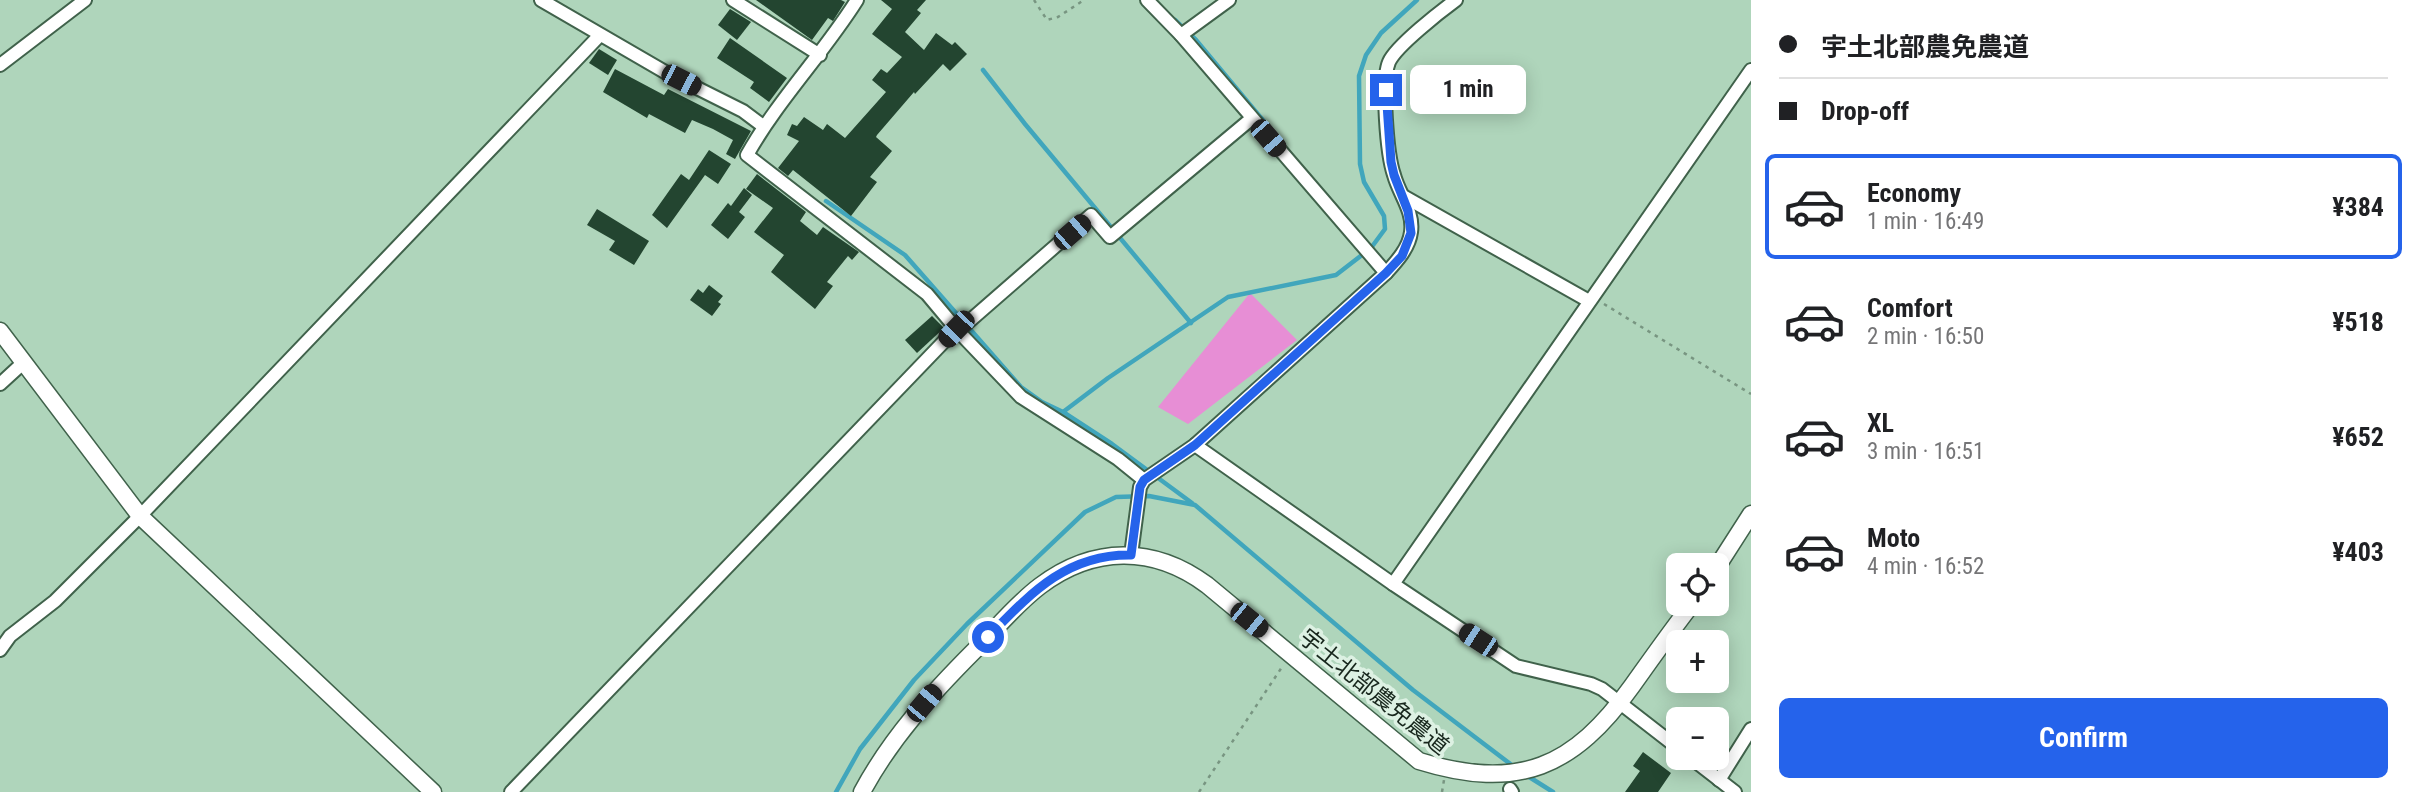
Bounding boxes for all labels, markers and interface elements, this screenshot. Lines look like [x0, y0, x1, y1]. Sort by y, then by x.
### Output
text: 宇土北部農免農道 [1821, 32, 2029, 62]
car [658, 61, 705, 99]
callout: 1 min [1410, 66, 1526, 114]
route end [1370, 74, 1402, 106]
text: 1 min [1442, 76, 1494, 103]
text: Drop-off [1821, 96, 1909, 126]
car [1247, 115, 1290, 161]
icon: car [1783, 175, 1846, 238]
text: Economy [1867, 178, 1961, 208]
text: ¥384 [2332, 192, 2384, 222]
text: 1 min · 16:49 [1867, 208, 1984, 235]
car [1050, 210, 1095, 254]
icon: car [1783, 290, 1846, 353]
text: Comfort [1867, 293, 1953, 323]
car [934, 307, 979, 351]
text: ¥518 [2332, 307, 2384, 337]
text: 2 min · 16:50 [1867, 323, 1984, 350]
icon: car [1783, 405, 1846, 468]
text: XL [1867, 408, 1894, 438]
text: ¥652 [2332, 422, 2384, 452]
text: 3 min · 16:51 [1867, 438, 1984, 465]
icon: car [1783, 520, 1846, 583]
text: Moto [1867, 523, 1920, 553]
text: ¥403 [2332, 537, 2384, 567]
map controls [1666, 553, 1729, 770]
button: locate [1666, 553, 1729, 616]
text: 4 min · 16:52 [1867, 553, 1984, 580]
car [1227, 599, 1272, 641]
car [1455, 620, 1502, 660]
route start [972, 621, 1004, 653]
street label: 宇土北部農免農道 [1294, 624, 1454, 760]
button: + [1666, 630, 1729, 693]
car [903, 680, 946, 726]
button: Confirm [1779, 698, 2388, 778]
button: − [1666, 707, 1729, 770]

